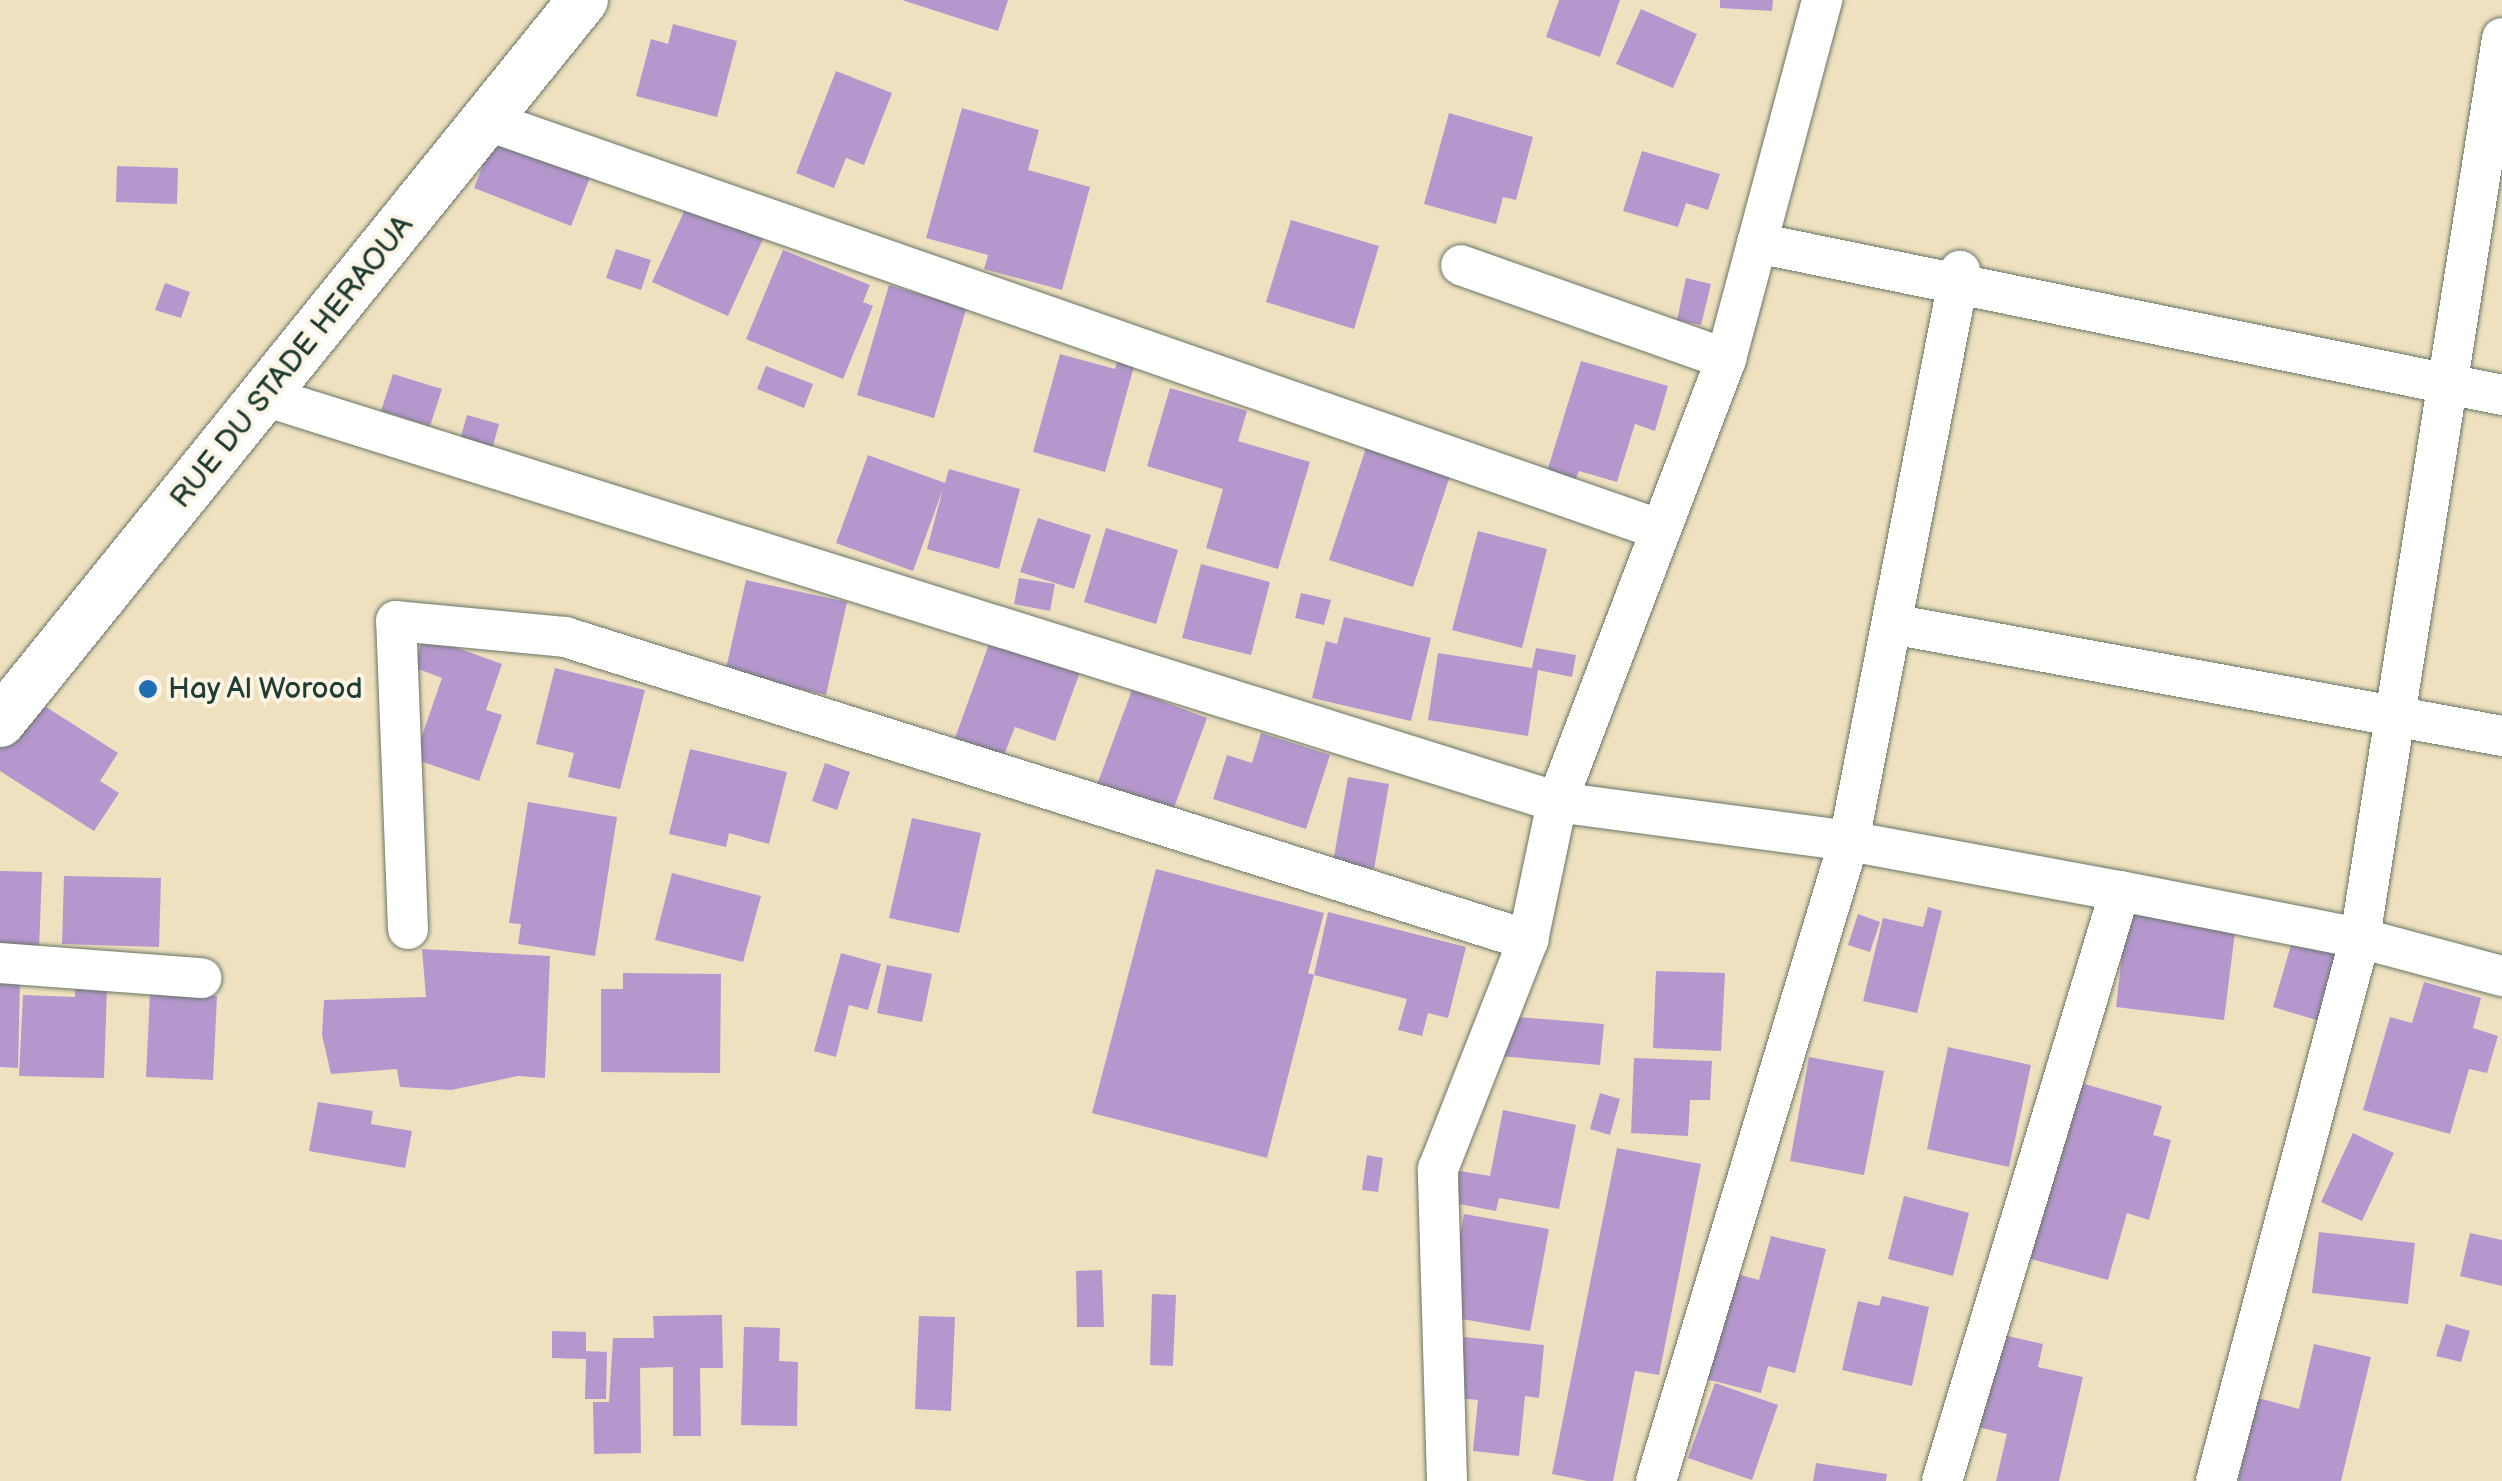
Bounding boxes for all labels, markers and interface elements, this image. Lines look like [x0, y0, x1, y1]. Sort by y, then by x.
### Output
street label: RUE DU STADE HERAOUA [163, 208, 421, 516]
place label: Hay Al Worood [168, 671, 366, 707]
marker: Hay Al Worood [137, 678, 159, 700]

